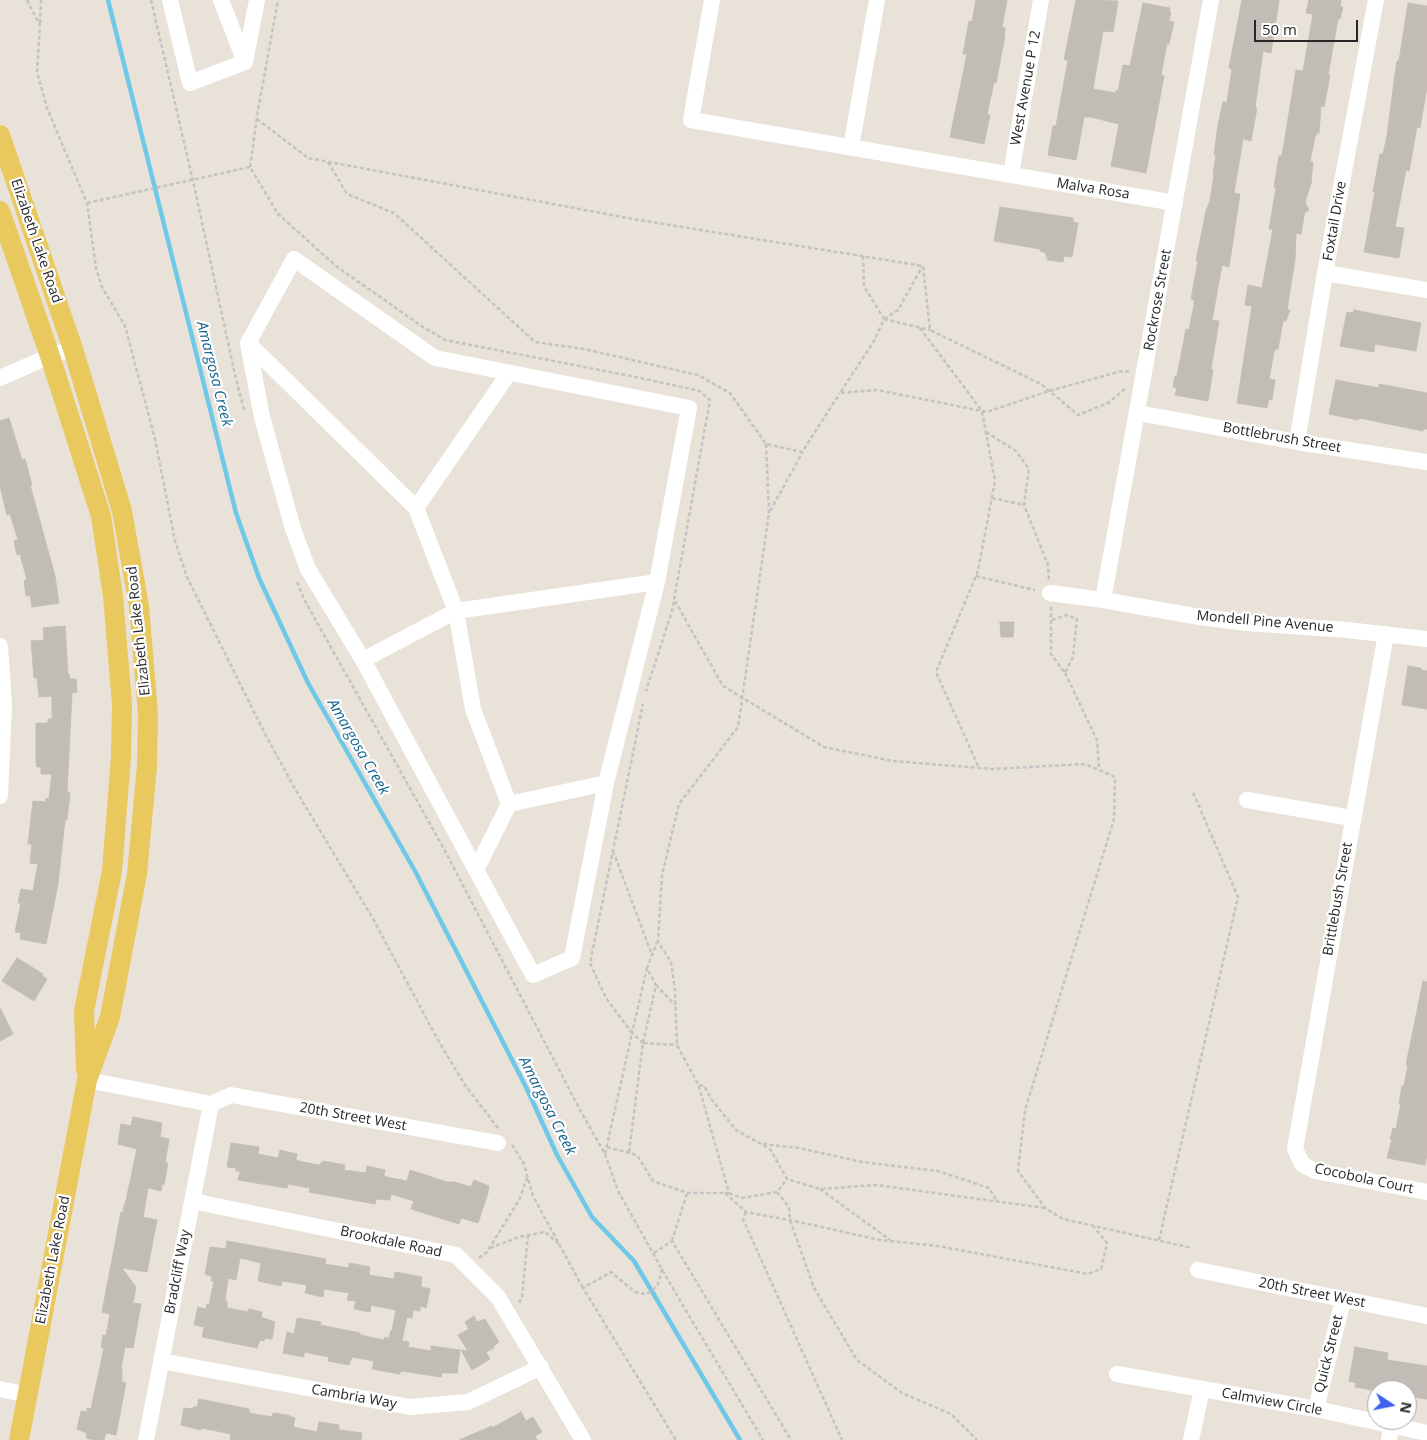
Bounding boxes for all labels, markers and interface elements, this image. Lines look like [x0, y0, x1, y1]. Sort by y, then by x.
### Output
scale bar [1257, 10, 1361, 42]
text: 50 m [1262, 19, 1297, 39]
street label: West Avenue P 12 [1008, 29, 1044, 147]
street label: Malva Rosa [1055, 175, 1131, 203]
street label: Elizabeth Lake Road [7, 177, 65, 305]
street label: Foxtail Drive [1320, 180, 1350, 262]
street label: Rockrose Street [1141, 248, 1175, 352]
water label: Amargosa Creek [192, 319, 236, 429]
street label: Bottlebrush Street [1222, 419, 1342, 457]
street label: Elizabeth Lake Road [124, 565, 154, 697]
street label: Mondell Pine Avenue [1196, 608, 1334, 636]
water label: Amargosa Creek [323, 696, 393, 798]
street label: Brittlebush Street [1320, 841, 1356, 957]
water label: Amargosa Creek [514, 1054, 580, 1158]
street label: 20th Street West [298, 1099, 408, 1135]
street label: Cocobola Court [1313, 1160, 1415, 1198]
street label: Elizabeth Lake Road [32, 1195, 74, 1325]
street label: Brookdale Road [339, 1223, 443, 1261]
street label: Bradcliff Way [162, 1228, 194, 1316]
street label: 20th Street West [1257, 1274, 1367, 1312]
street label: Quick Street [1311, 1313, 1347, 1395]
north arrow [1367, 1380, 1417, 1430]
street label: Cambria Way [310, 1381, 398, 1413]
street label: Calmview Circle [1220, 1385, 1324, 1419]
text: N [1396, 1400, 1417, 1415]

